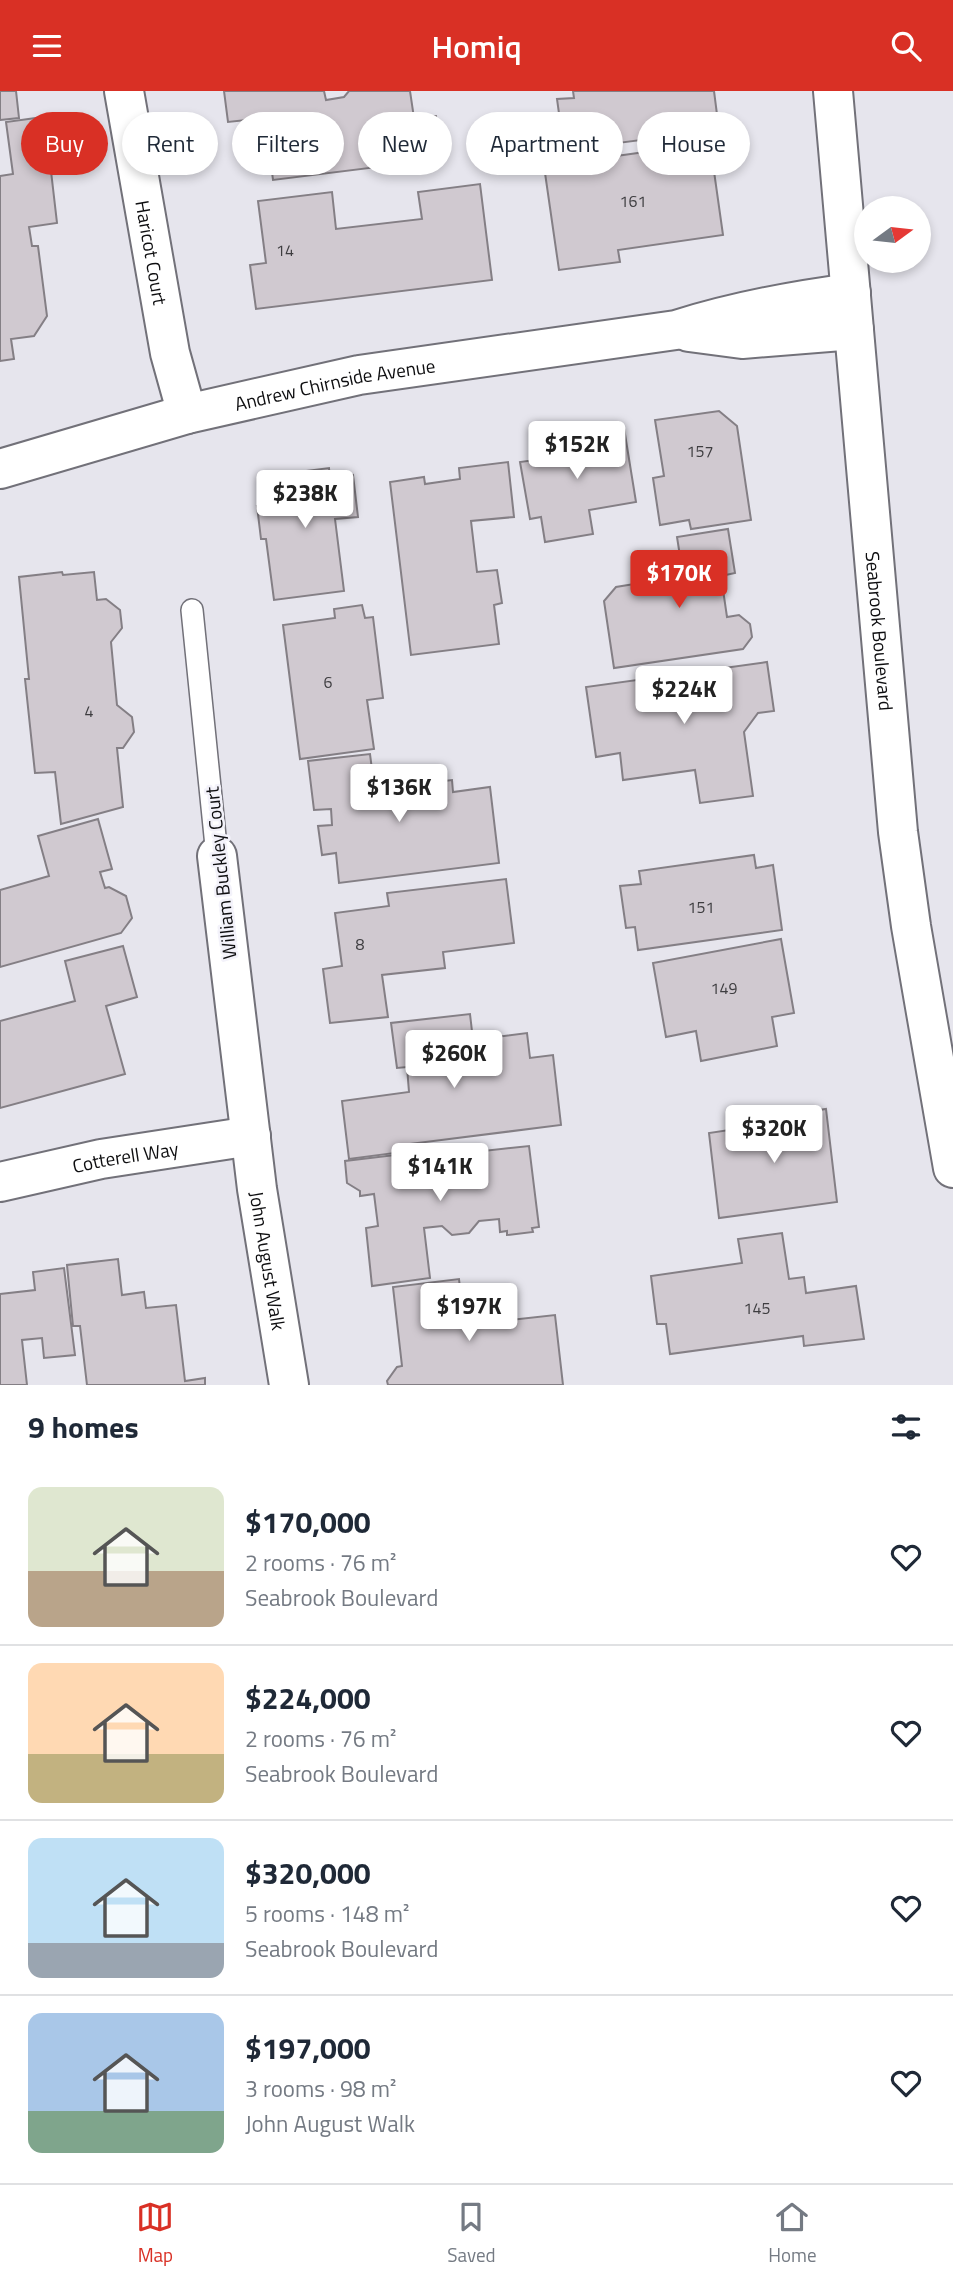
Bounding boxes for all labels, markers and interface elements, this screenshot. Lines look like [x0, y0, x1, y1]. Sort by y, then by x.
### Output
text: Homiq [431, 22, 522, 70]
icon: menu [28, 27, 66, 65]
icon: search [887, 27, 925, 65]
chip: Buy [21, 112, 108, 175]
chip: Rent [122, 112, 218, 175]
chip: Filters [232, 112, 344, 175]
chip: New [358, 112, 452, 175]
chip: Apartment [466, 112, 623, 175]
chip: House [637, 112, 750, 175]
house number: 161 [620, 189, 646, 213]
north arrow [854, 196, 931, 273]
map controls [854, 196, 931, 273]
street label: Haricot Court [129, 198, 176, 307]
house number: 14 [276, 238, 294, 262]
street label: Andrew Chirnside Avenue [232, 350, 437, 417]
pin: $152K [528, 421, 626, 481]
text: $152K [544, 426, 610, 461]
house number: 157 [687, 439, 713, 463]
pin: $238K [256, 471, 354, 530]
text: $238K [272, 475, 338, 510]
street label: Seabrook Boulevard [859, 550, 902, 712]
pin: $170K [630, 551, 728, 610]
text: $170K [646, 555, 712, 590]
pin: $224K [635, 667, 733, 726]
house number: 6 [324, 670, 333, 694]
text: $224K [651, 671, 717, 706]
house number: 4 [85, 699, 94, 723]
pin: $136K [350, 765, 448, 824]
text: $136K [366, 769, 432, 804]
street label: William Buckley Court [196, 785, 243, 961]
house number: 151 [688, 895, 714, 919]
house number: 8 [356, 932, 365, 956]
house number: 149 [711, 976, 737, 1000]
pin: $260K [405, 1031, 503, 1090]
text: $260K [421, 1035, 487, 1070]
pin: $320K [725, 1105, 823, 1165]
text: $320K [741, 1110, 807, 1145]
street label: Cotterell Way [69, 1133, 180, 1180]
pin: $141K [391, 1143, 489, 1203]
text: $141K [407, 1148, 473, 1183]
street label: John August Walk [243, 1189, 294, 1332]
pin: $197K [420, 1283, 518, 1343]
text: $197K [436, 1288, 502, 1323]
house number: 145 [744, 1296, 770, 1320]
text: 9 homes [28, 1404, 139, 1450]
icon: filters [887, 1408, 925, 1446]
text: $170,000 [245, 1499, 371, 1545]
icon: home [84, 1515, 168, 1599]
icon: heart [887, 1538, 925, 1576]
text: 2 rooms · 76 m² [245, 1545, 396, 1580]
text: Seabrook Boulevard [245, 1580, 438, 1615]
text: $224,000 [245, 1675, 371, 1721]
icon: home [84, 1691, 168, 1775]
icon: heart [887, 1714, 925, 1752]
text: 2 rooms · 76 m² [245, 1721, 396, 1756]
text: Seabrook Boulevard [245, 1756, 438, 1791]
text: $320,000 [245, 1850, 371, 1896]
icon: home [84, 1866, 168, 1950]
icon: heart [887, 1889, 925, 1927]
text: 5 rooms · 148 m² [245, 1896, 409, 1931]
text: Seabrook Boulevard [245, 1931, 438, 1966]
text: $197,000 [245, 2025, 371, 2071]
icon: home [84, 2041, 168, 2125]
icon: heart [887, 2064, 925, 2102]
text: 3 rooms · 98 m² [245, 2071, 396, 2106]
text: John August Walk [245, 2106, 415, 2141]
tab: Map [136, 2198, 174, 2269]
tab: Saved [447, 2198, 496, 2269]
tab: Home [768, 2198, 817, 2269]

